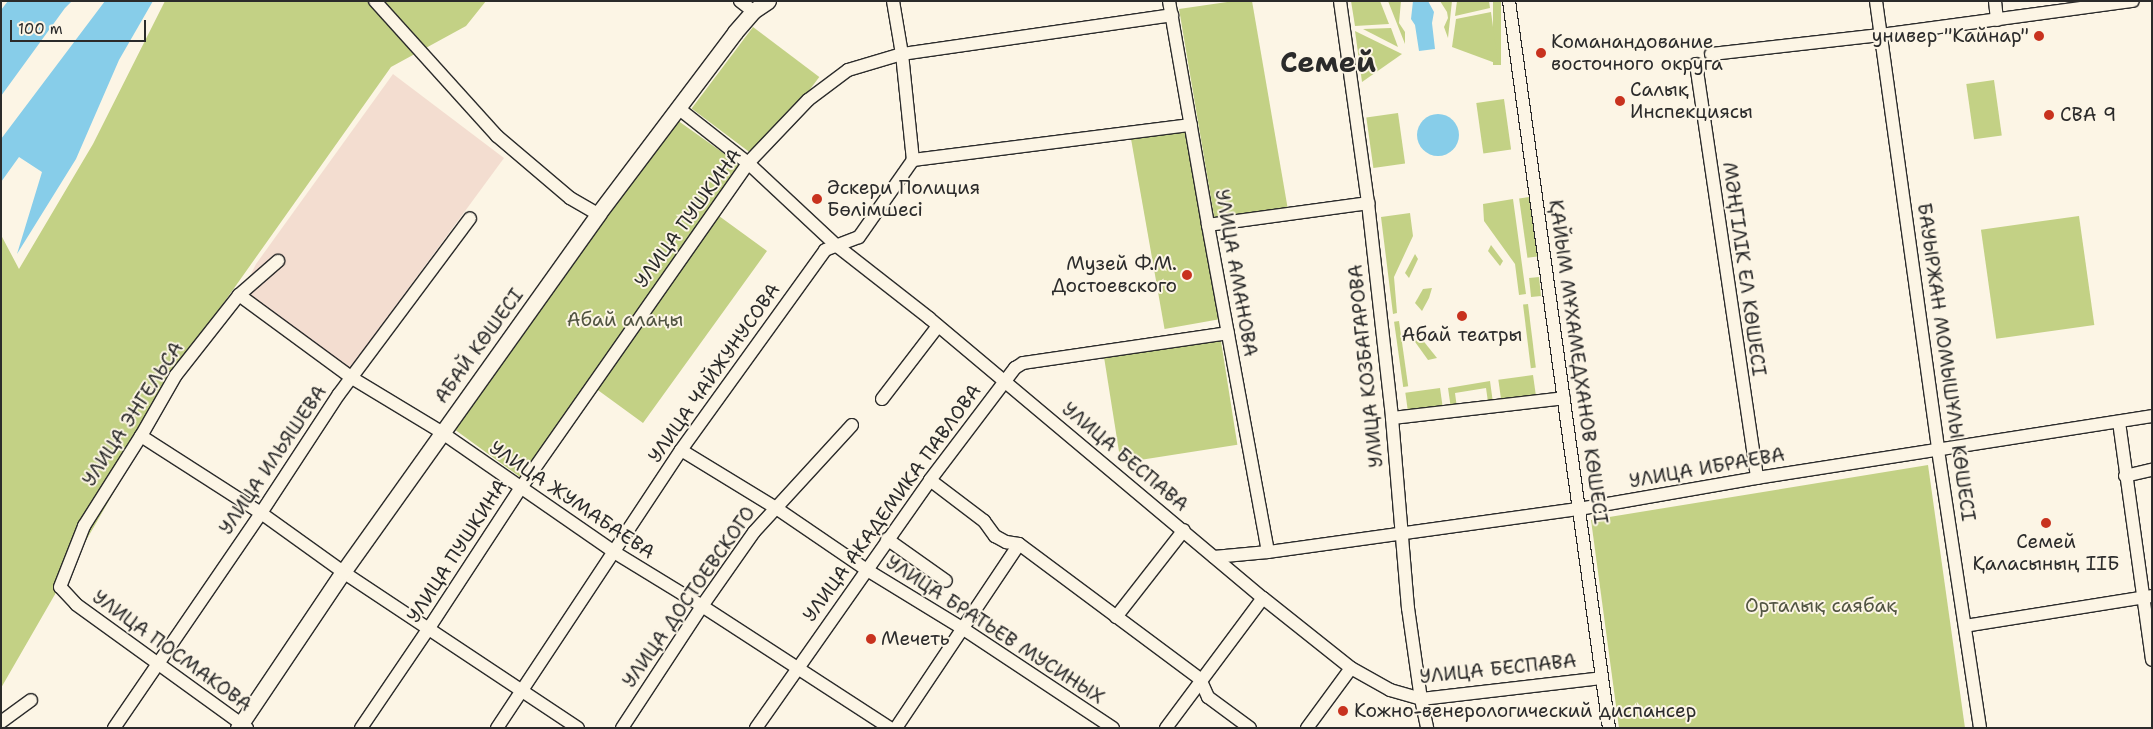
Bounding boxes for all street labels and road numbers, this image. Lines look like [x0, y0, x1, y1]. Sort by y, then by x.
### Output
street label: УЛИЦА ПУШКИНА [630, 144, 746, 292]
street label: МӘҢГІЛІК ЕЛ КӨШЕСІ [1718, 160, 1770, 378]
street label: УЛИЦА АМАНОВА [1210, 188, 1262, 358]
street label: ҚАЙЫМ МҰХАМЕДХАНОВ КӨШЕСІ [1544, 198, 1612, 526]
street label: БАУЫРЖАН МОМЫШҰЛЫ КӨШЕСІ [1912, 201, 1980, 523]
street label: УЛИЦА КОЗБАГАРОВА [1344, 263, 1388, 469]
street label: УЛИЦА ЧАЙЖУНУСОВА [643, 279, 785, 467]
street label: АБАЙ КӨШЕСІ [430, 284, 528, 408]
street label: УЛИЦА ЭНГЕЛЬСА [78, 338, 188, 490]
street label: УЛИЦА АКАДЕМИКА ПАВЛОВА [798, 380, 986, 626]
street label: УЛИЦА ИЛЬЯШЕВА [215, 381, 331, 539]
street label: УЛИЦА БЕСПАВА [1057, 398, 1193, 516]
street label: УЛИЦА ЖУМАБАЕВА [485, 436, 659, 564]
street label: УЛИЦА ИБРАЕВА [1627, 443, 1787, 493]
street label: УЛИЦА ПУШКИНА [402, 475, 512, 627]
street label: УЛИЦА ДОСТОЕВСКОГО [618, 502, 760, 692]
street label: УЛИЦА БРАТЬЕВ МУСИНЫХ [882, 551, 1108, 709]
street label: УЛИЦА ПОСМАКОВА [88, 586, 256, 716]
street label: УЛИЦА БЕСПАВА [1419, 649, 1577, 689]

